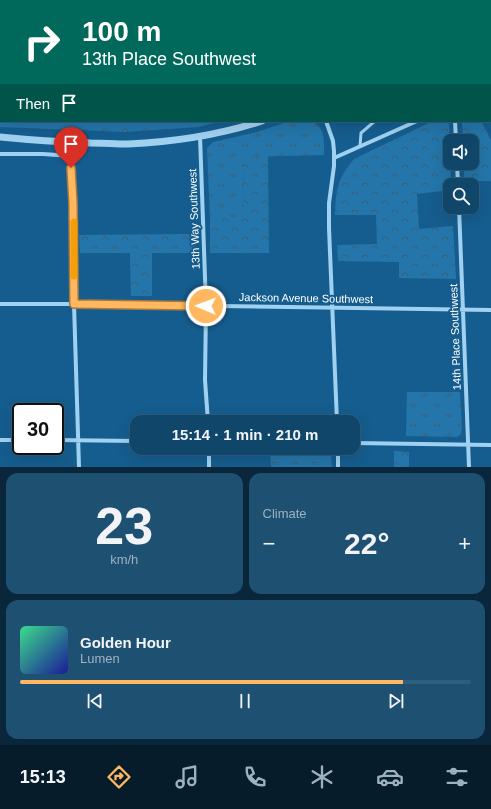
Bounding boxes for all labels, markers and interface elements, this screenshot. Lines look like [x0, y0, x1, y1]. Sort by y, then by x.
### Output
icon: right [16, 16, 68, 68]
text: 100 m [82, 16, 161, 47]
text: 13th Place Southwest [82, 49, 256, 69]
icon: arrive [58, 92, 80, 114]
text: Then [16, 95, 50, 112]
pin [54, 127, 88, 168]
icon: arrive [60, 133, 82, 155]
map controls [443, 134, 479, 214]
button: sound [443, 134, 479, 170]
street label: 13th Way Southwest [186, 169, 202, 269]
button: search [443, 178, 479, 214]
street label: 14th Place Southwest [447, 284, 463, 390]
position arrow [185, 285, 227, 327]
street label: Jackson Avenue Southwest [239, 291, 373, 305]
speed limit sign: 30 [12, 403, 64, 455]
text: 15:14 · 1 min · 210 m [172, 426, 318, 443]
text: 23 [95, 497, 153, 555]
text: Climate [263, 506, 307, 521]
text: 22° [344, 527, 389, 560]
text: − [263, 531, 275, 556]
text: + [458, 531, 471, 556]
text: km/h [110, 552, 138, 567]
text: Golden Hour [80, 634, 171, 651]
text: Lumen [80, 651, 120, 666]
icon: previous [84, 690, 106, 712]
icon: pause [234, 690, 256, 712]
icon: next [385, 690, 407, 712]
icon: directions [105, 763, 133, 791]
icon: music [173, 763, 201, 791]
icon: phone [241, 763, 269, 791]
icon: climate [308, 763, 336, 791]
icon: car [376, 763, 404, 791]
icon: filters [443, 763, 471, 791]
text: 15:13 [20, 767, 66, 787]

